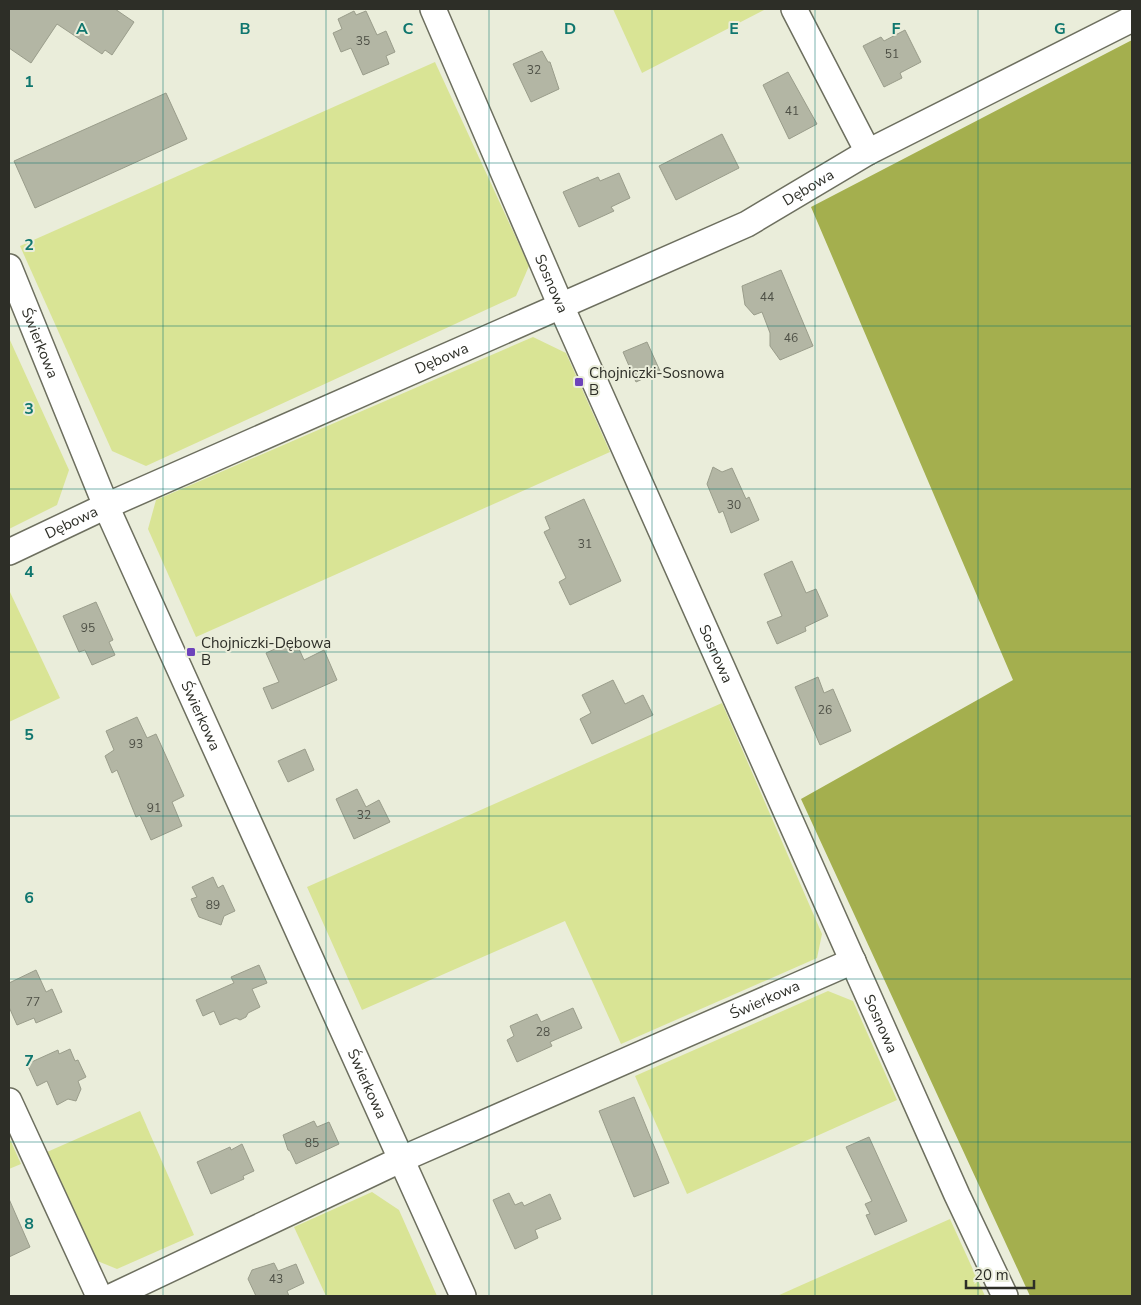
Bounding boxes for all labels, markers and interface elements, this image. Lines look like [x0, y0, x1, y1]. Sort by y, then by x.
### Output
text: A [76, 18, 88, 40]
text: B [239, 18, 251, 40]
text: C [403, 18, 414, 40]
text: D [564, 18, 576, 40]
text: E [729, 18, 739, 40]
text: F [892, 18, 901, 40]
text: G [1054, 18, 1066, 40]
house number: 35 [356, 33, 370, 49]
house number: 51 [885, 46, 899, 62]
house number: 32 [527, 62, 541, 78]
text: 1 [24, 71, 34, 93]
house number: 41 [785, 103, 799, 119]
street label: Dębowa [779, 164, 838, 211]
text: 2 [24, 234, 34, 256]
street label: Sosnowa [530, 251, 573, 316]
house number: 44 [760, 289, 774, 305]
street label: Świerkowa [17, 304, 63, 381]
house number: 46 [784, 330, 798, 346]
street label: Dębowa [412, 338, 472, 379]
place label: Chojniczki-Sosnowa B [589, 363, 724, 400]
marker: Chojniczki-Sosnowa B [573, 376, 585, 388]
text: 3 [24, 398, 34, 420]
house number: 30 [727, 497, 741, 513]
street label: Dębowa [42, 501, 101, 544]
house number: 31 [578, 536, 592, 552]
text: 4 [24, 561, 34, 583]
house number: 95 [81, 620, 95, 636]
street label: Sosnowa [694, 621, 738, 686]
place label: Chojniczki-Dębowa B [201, 633, 331, 670]
marker: Chojniczki-Dębowa B [185, 646, 197, 658]
street label: Świerkowa [176, 677, 225, 754]
house number: 26 [818, 702, 832, 718]
text: 5 [24, 724, 34, 746]
house number: 93 [129, 736, 143, 752]
house number: 91 [147, 800, 161, 816]
house number: 32 [357, 807, 371, 823]
text: 6 [24, 887, 34, 909]
house number: 89 [206, 897, 220, 913]
street label: Świerkowa [726, 976, 803, 1024]
street label: Sosnowa [859, 991, 902, 1056]
house number: 77 [26, 994, 40, 1010]
house number: 28 [536, 1024, 550, 1040]
street label: Świerkowa [343, 1045, 392, 1122]
text: 7 [24, 1050, 34, 1072]
house number: 85 [305, 1135, 319, 1151]
text: 8 [24, 1213, 34, 1235]
scale bar [966, 1258, 1034, 1290]
text: 20 m [974, 1265, 1009, 1285]
house number: 43 [269, 1271, 283, 1287]

